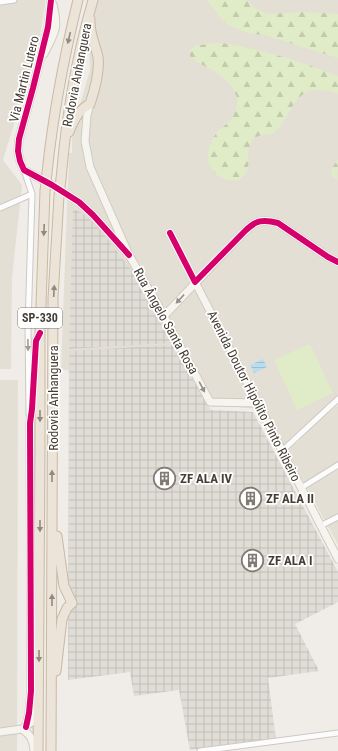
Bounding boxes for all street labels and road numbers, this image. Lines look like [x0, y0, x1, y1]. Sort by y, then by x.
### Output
street label: Rodovia Anhanguera [60, 22, 94, 128]
street label: Via Martin Lutero [6, 34, 42, 124]
street label: Rua Ângelo Santa Rosa [131, 265, 201, 377]
road number: SP-330 [18, 308, 62, 328]
street label: Avenida Doutor Hipólito Pinto Ribeiro [204, 308, 304, 484]
street label: Rodovia Anhanguera [46, 345, 61, 451]

